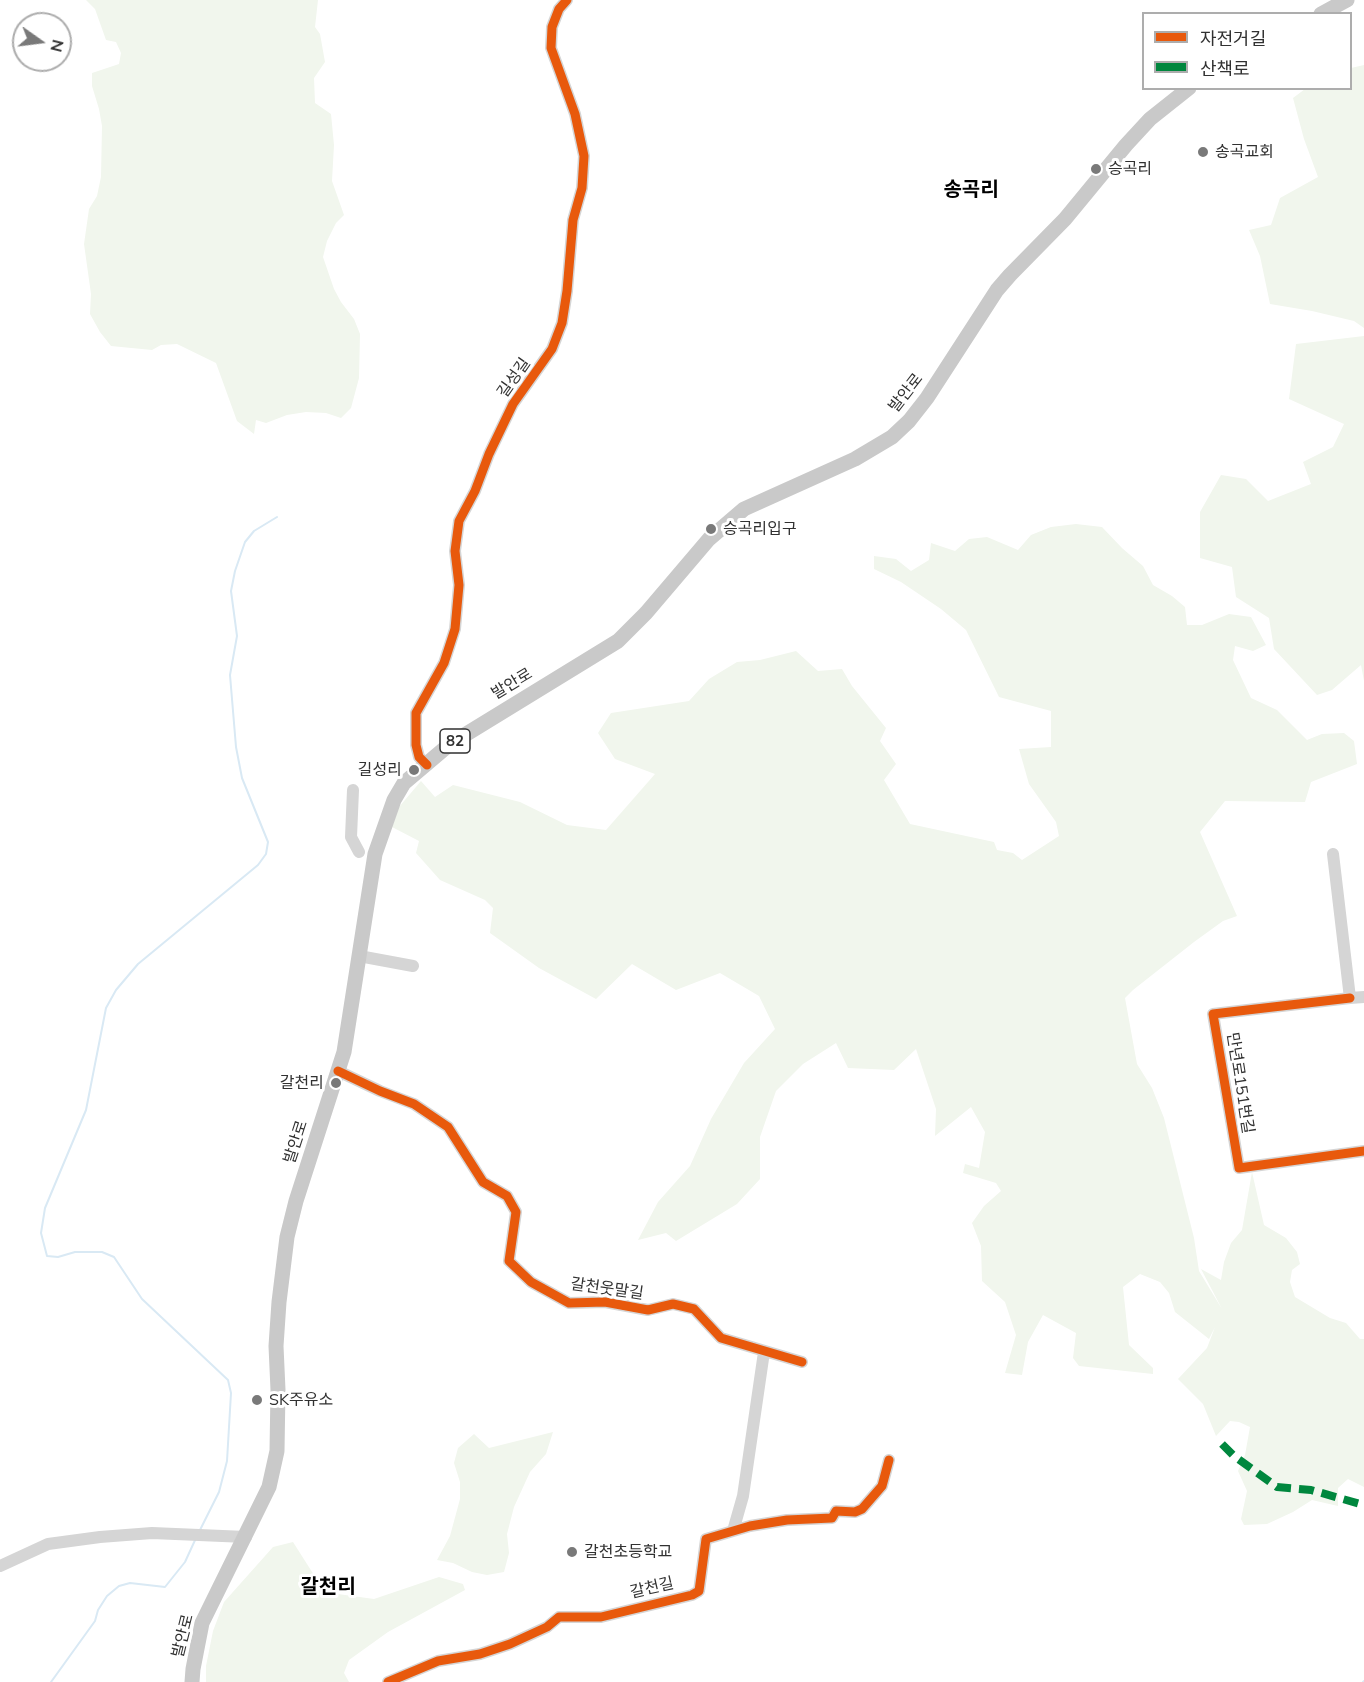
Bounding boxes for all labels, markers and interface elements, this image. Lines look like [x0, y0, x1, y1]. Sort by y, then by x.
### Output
north arrow [12, 12, 72, 72]
legend [1142, 12, 1352, 90]
text: 자전거길 [1200, 27, 1266, 50]
text: N [46, 38, 69, 54]
text: 산책로 [1200, 57, 1250, 80]
place label: 송곡교회 [1215, 142, 1274, 162]
marker: 송곡교회 [1196, 145, 1210, 159]
place label: 승곡리 [1108, 159, 1152, 179]
marker: 승곡리 [1089, 162, 1103, 176]
district label: 송곡리 [943, 178, 999, 202]
street label: 길성길 [493, 354, 535, 402]
street label: 발안로 [885, 370, 927, 416]
place label: 승곡리입구 [723, 519, 797, 539]
marker: 승곡리입구 [704, 522, 718, 536]
street label: 발안로 [488, 664, 536, 704]
road number: 82 [440, 729, 470, 753]
place label: 길성리 [358, 760, 402, 780]
marker: 길성리 [407, 763, 421, 777]
street label: 만년로151번길 [1223, 1031, 1257, 1135]
place label: 갈천리 [280, 1073, 324, 1093]
marker: 갈천리 [329, 1076, 343, 1090]
street label: 발안로 [280, 1118, 312, 1166]
street label: 갈천웃말길 [569, 1274, 645, 1304]
place label: SK주유소 [269, 1390, 333, 1410]
marker: SK주유소 [250, 1393, 264, 1407]
place label: 갈천초등학교 [584, 1542, 672, 1562]
marker: 갈천초등학교 [565, 1545, 579, 1559]
street label: 갈천길 [628, 1574, 676, 1602]
district label: 갈천리 [300, 1575, 356, 1599]
street label: 발안로 [168, 1612, 198, 1660]

